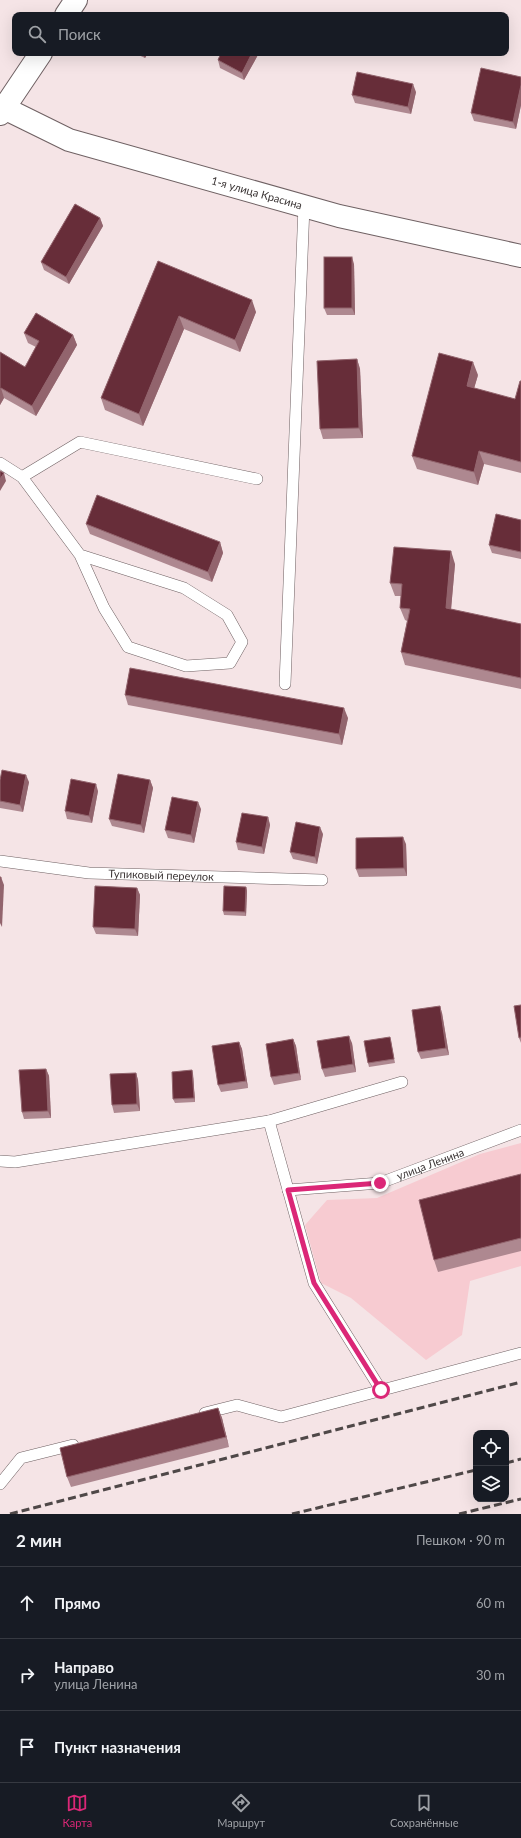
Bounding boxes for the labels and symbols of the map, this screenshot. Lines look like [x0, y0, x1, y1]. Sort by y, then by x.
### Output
street label: 1-я улица Красина [210, 173, 304, 211]
street label: Тупиковый переулок [108, 867, 214, 883]
street label: улица Ленина [395, 1145, 466, 1182]
route end [371, 1174, 389, 1192]
route start [372, 1381, 390, 1399]

